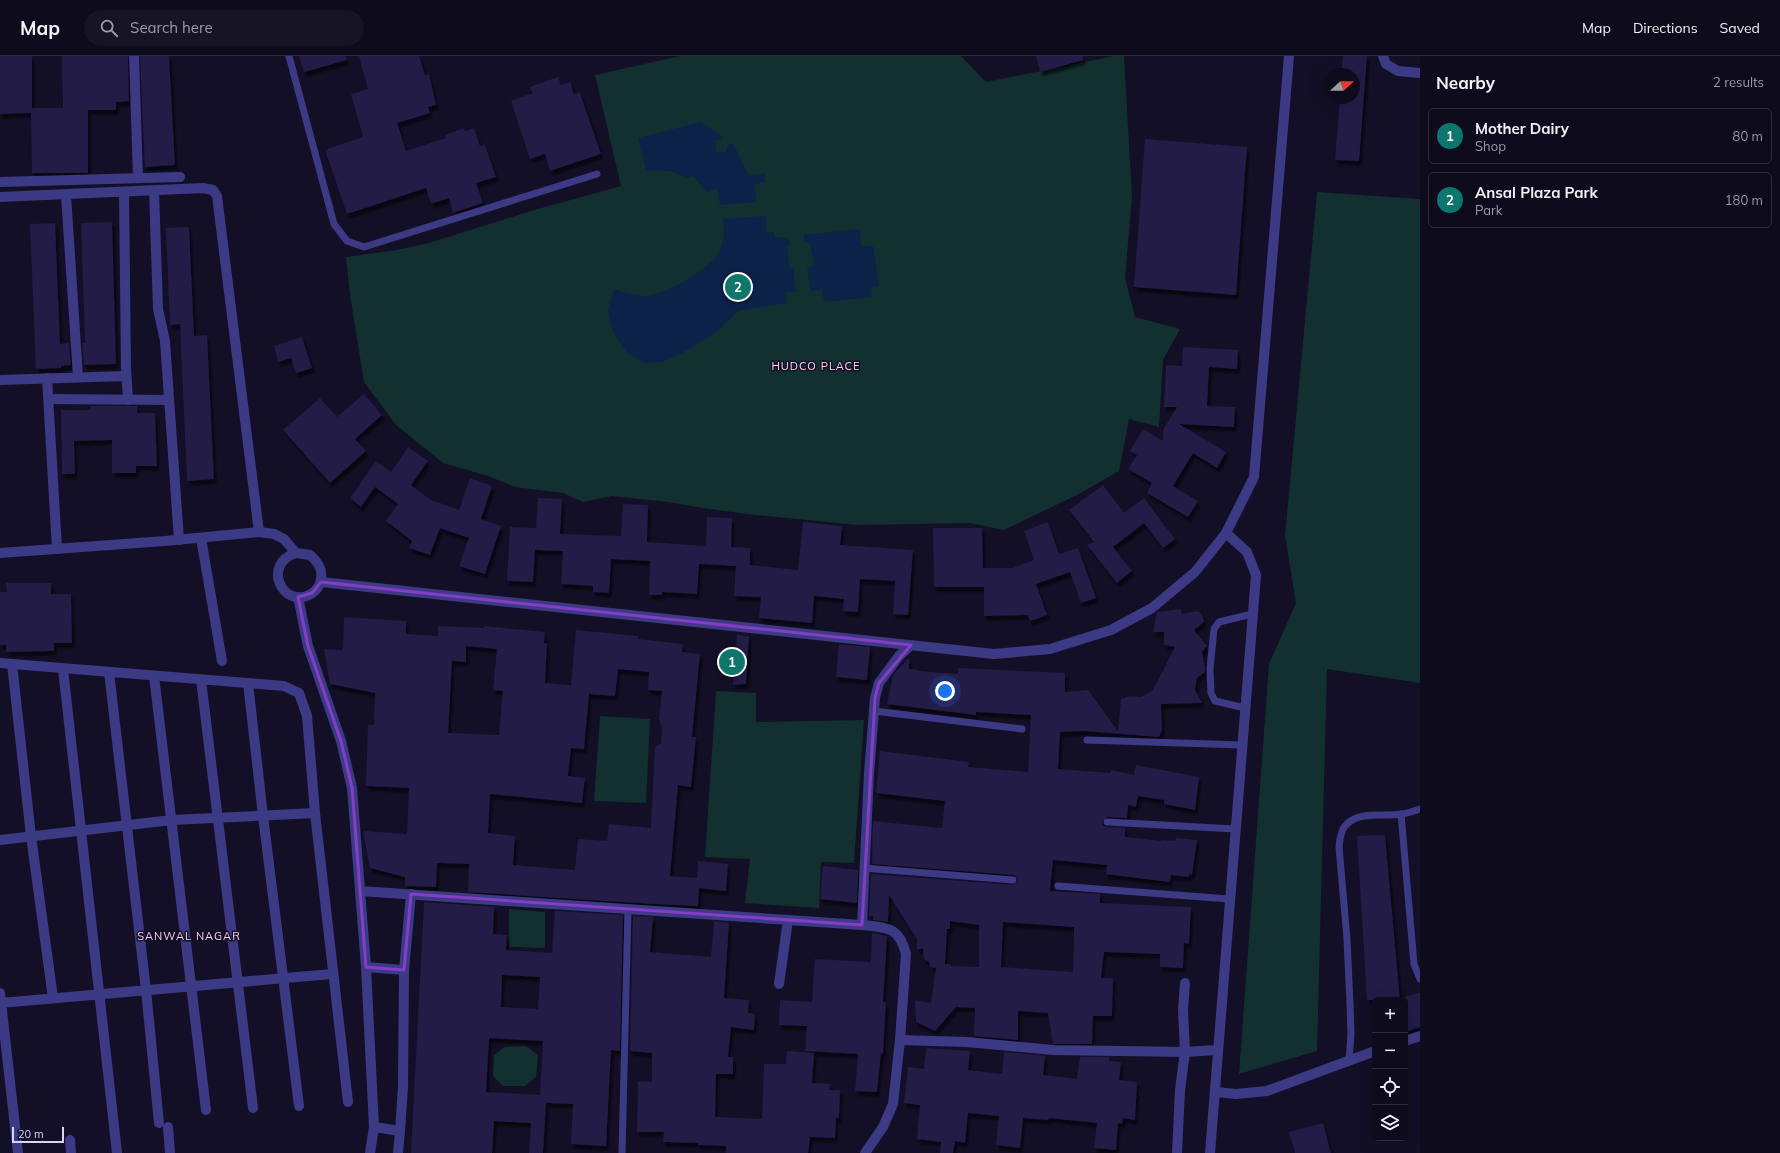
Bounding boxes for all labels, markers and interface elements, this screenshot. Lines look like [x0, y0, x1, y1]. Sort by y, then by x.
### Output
search box [84, 10, 364, 46]
text: Map [20, 16, 60, 40]
icon: search [98, 17, 120, 39]
text: Search here [130, 18, 213, 37]
text: Map [1582, 19, 1611, 37]
text: Directions [1633, 19, 1698, 37]
text: Saved [1720, 19, 1760, 37]
north arrow [1324, 68, 1360, 104]
text: Nearby [1436, 72, 1495, 93]
text: 2 results [1713, 74, 1764, 90]
text: Mother Dairy [1475, 119, 1569, 138]
text: 1 [1446, 128, 1454, 144]
text: 80 m [1733, 128, 1763, 144]
text: Shop [1475, 138, 1506, 154]
text: Ansal Plaza Park [1475, 183, 1598, 202]
text: 2 [1446, 192, 1454, 208]
text: 180 m [1725, 192, 1763, 208]
text: Park [1475, 202, 1502, 218]
pin: 2 [725, 272, 751, 302]
district label: HUDCO PLACE [771, 359, 861, 373]
pin: 1 [719, 647, 745, 677]
your location [935, 681, 955, 701]
district label: SANWAL NAGAR [137, 929, 241, 943]
map controls [1372, 997, 1408, 1141]
button: + [1372, 997, 1408, 1033]
button: − [1372, 1033, 1408, 1069]
button: locate [1372, 1069, 1408, 1105]
button: layers [1372, 1105, 1408, 1141]
scale bar [12, 1125, 64, 1144]
text: 20 m [18, 1127, 44, 1141]

